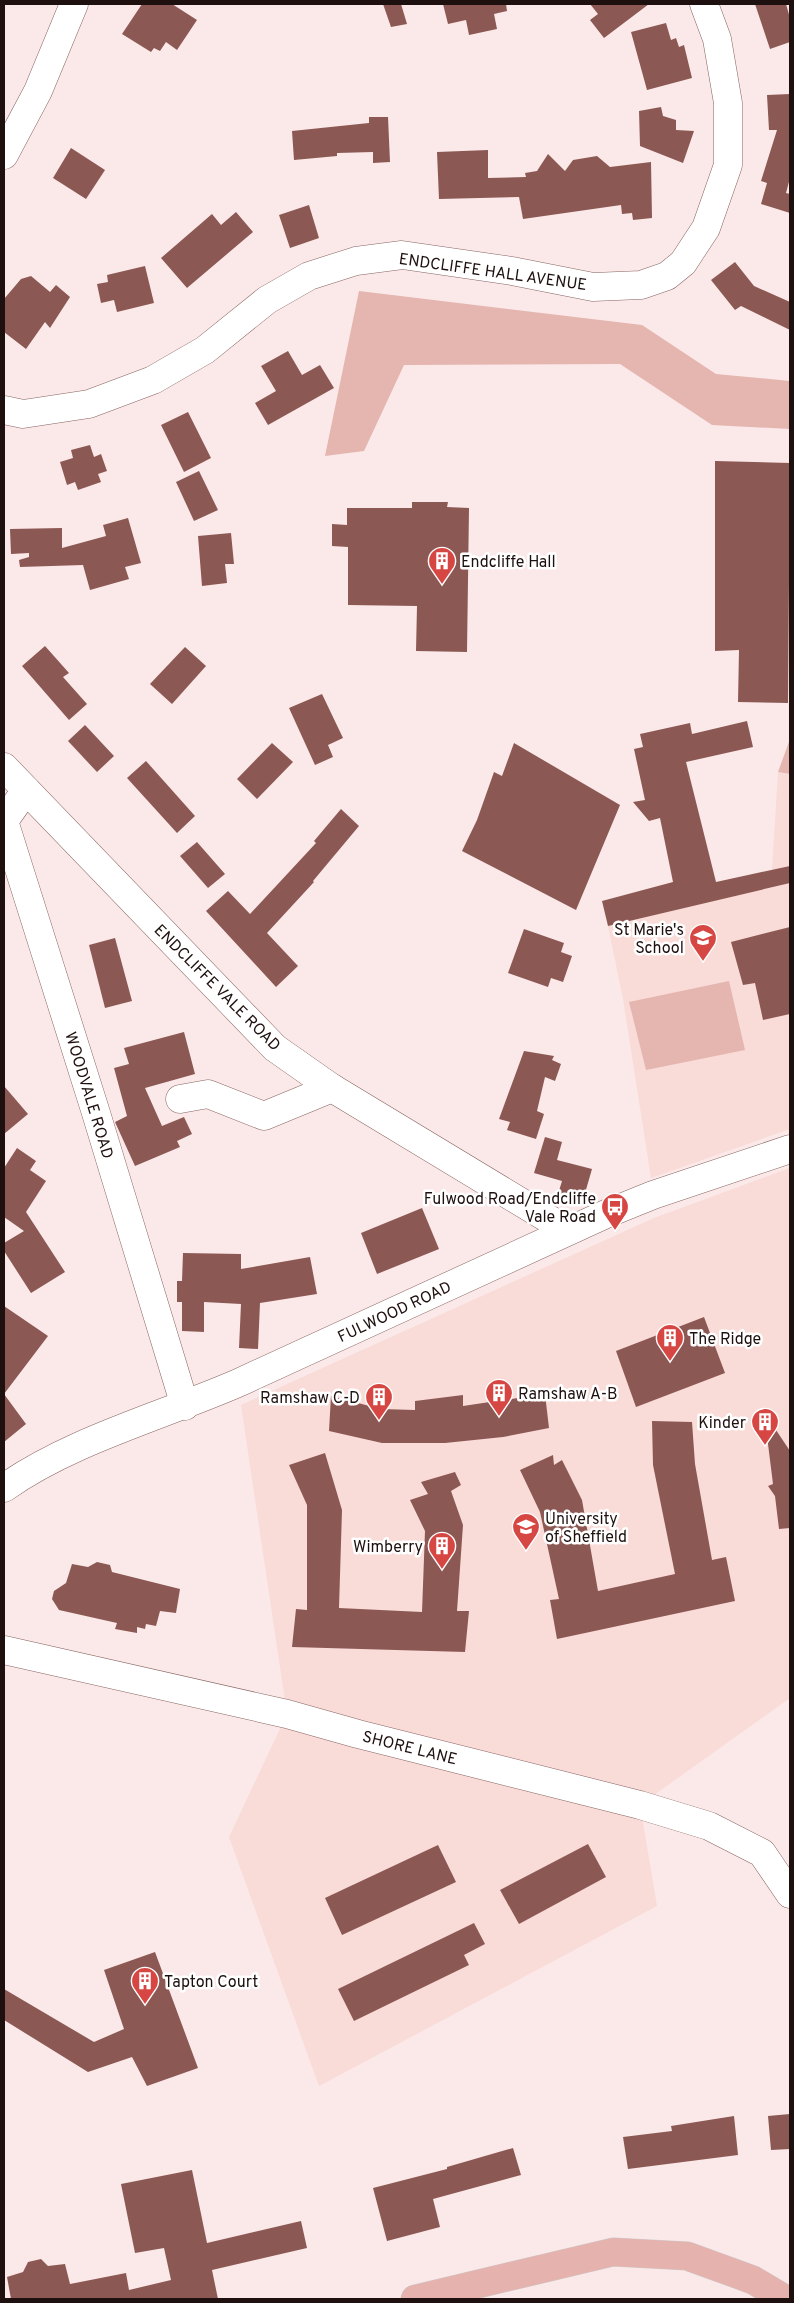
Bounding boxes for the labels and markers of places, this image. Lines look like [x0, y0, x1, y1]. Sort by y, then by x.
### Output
building icon: Endcliffe Hall [427, 546, 457, 585]
place label: Endcliffe Hall [461, 553, 556, 573]
place label: St Marie's School [614, 921, 684, 959]
school or university icon: St Marie's School [688, 923, 718, 962]
place label: Fulwood Road/Endcliffe Vale Road [424, 1190, 596, 1228]
bus stop icon: Fulwood Road/Endcliffe Vale Road [600, 1192, 630, 1231]
building icon: The Ridge [655, 1323, 685, 1362]
place label: The Ridge [689, 1330, 761, 1350]
building icon: Ramshaw A-B [484, 1378, 514, 1417]
building icon: Ramshaw C-D [364, 1382, 394, 1421]
place label: Ramshaw A-B [518, 1385, 617, 1405]
place label: Ramshaw C-D [260, 1389, 360, 1409]
building icon: Kinder [750, 1407, 780, 1446]
place label: Kinder [698, 1414, 746, 1434]
place label: University of Sheffield [545, 1510, 627, 1548]
school or university icon: University of Sheffield [511, 1512, 541, 1551]
building icon: Wimberry [427, 1531, 457, 1570]
place label: Wimberry [353, 1538, 423, 1558]
building icon: Tapton Court [130, 1966, 160, 2005]
place label: Tapton Court [164, 1973, 258, 1993]

